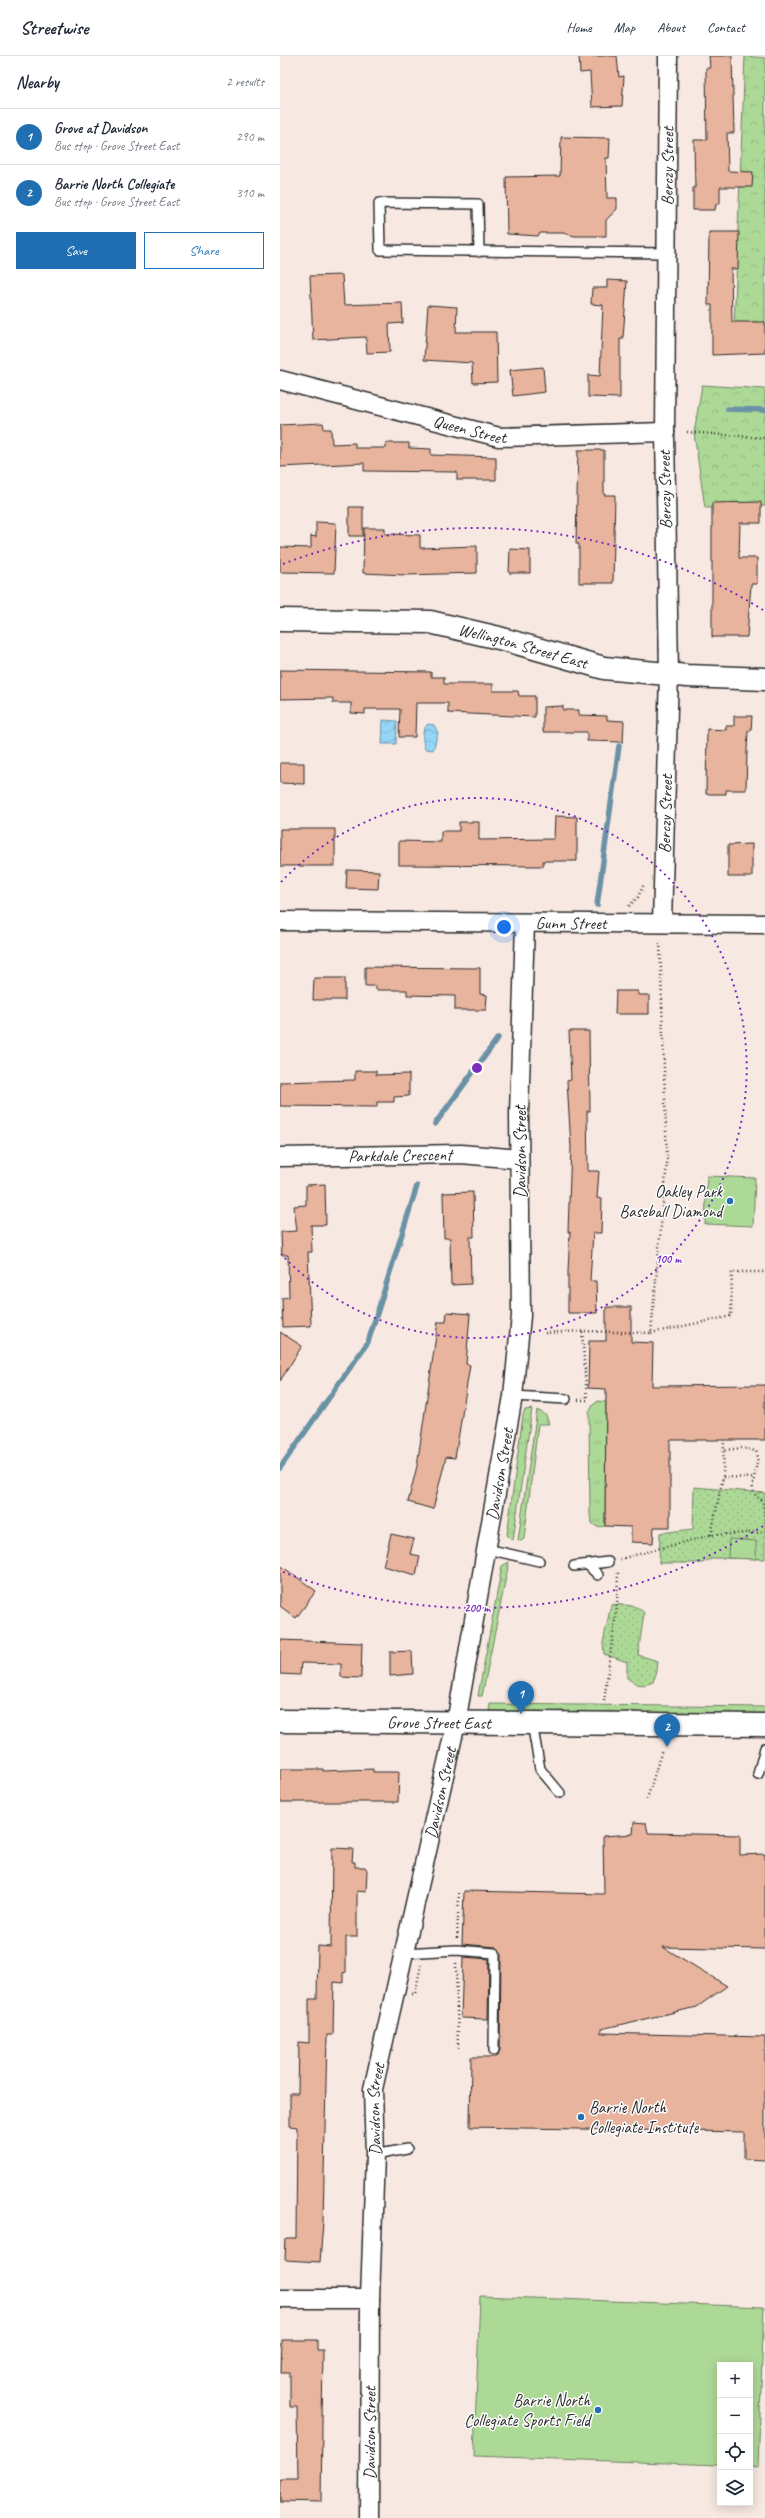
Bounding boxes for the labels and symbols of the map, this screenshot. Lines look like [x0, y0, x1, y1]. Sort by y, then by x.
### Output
street label: Berczy Street [656, 124, 678, 205]
street label: Queen Street [431, 410, 509, 448]
street label: Berczy Street [654, 448, 676, 529]
street label: Wellington Street East [456, 618, 592, 674]
street label: Berczy Street [653, 772, 677, 854]
street label: Gunn Street [536, 912, 609, 934]
your location [494, 917, 514, 937]
centre of rings [470, 1061, 484, 1075]
street label: Davidson Street [510, 1103, 531, 1198]
street label: Parkdale Crescent [348, 1144, 454, 1166]
place label: Oakley Park Baseball Diamond [619, 1181, 724, 1222]
marker: Oakley Park Baseball Diamond [725, 1196, 735, 1206]
text: 100 m [655, 1251, 682, 1267]
street label: Davidson Street [481, 1424, 518, 1522]
text: 200 m [464, 1600, 491, 1616]
pin: 1 [508, 1681, 534, 1714]
street label: Grove Street East [387, 1711, 493, 1733]
pin: 2 [654, 1714, 680, 1747]
street label: Davidson Street [420, 1743, 461, 1840]
street label: Davidson Street [362, 2059, 390, 2156]
place label: Barrie North Collegiate Institute [589, 2097, 700, 2138]
marker: Barrie North Collegiate Institute [576, 2112, 586, 2122]
street label: Davidson Street [359, 2384, 380, 2479]
place label: Barrie North Collegiate Sports Field [464, 2390, 592, 2431]
marker: Barrie North Collegiate Sports Field [593, 2405, 603, 2415]

